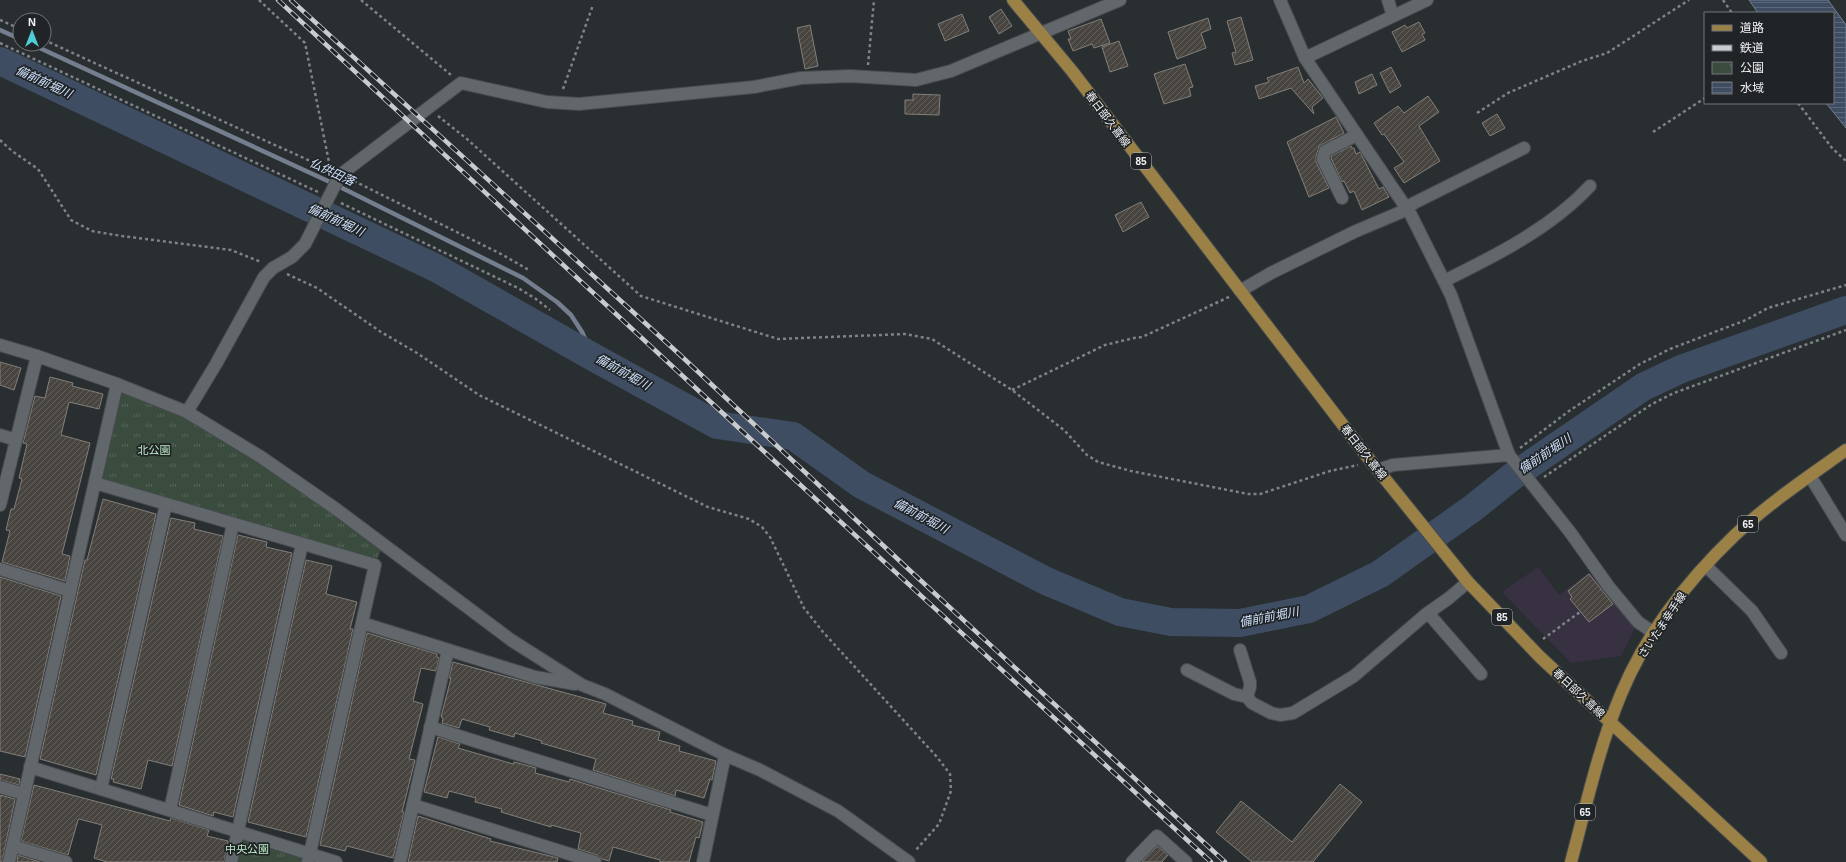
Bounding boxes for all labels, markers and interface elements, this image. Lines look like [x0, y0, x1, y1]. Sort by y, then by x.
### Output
north arrow [12, 12, 52, 52]
legend [1704, 12, 1834, 104]
text: N [28, 16, 36, 28]
text: 道路 [1740, 21, 1764, 35]
text: 鉄道 [1740, 41, 1764, 55]
text: 公園 [1740, 61, 1764, 75]
water label: 備前前堀川 [14, 63, 76, 102]
text: 水域 [1740, 81, 1764, 95]
street label: 春日部久喜線 [1083, 89, 1133, 149]
road number: 85 [1131, 153, 1151, 169]
water label: 仏供田落 [307, 156, 359, 189]
water label: 備前前堀川 [306, 201, 368, 240]
water label: 備前前堀川 [593, 351, 654, 394]
street label: 春日部久喜線 [1339, 422, 1389, 482]
water label: 備前前堀川 [1516, 430, 1575, 477]
park label: 北公園 [138, 444, 171, 456]
water label: 備前前堀川 [891, 496, 953, 537]
road number: 65 [1738, 516, 1758, 532]
street label: さいたま幸手線 [1636, 590, 1688, 660]
water label: 備前前堀川 [1238, 604, 1302, 630]
road number: 85 [1492, 609, 1512, 625]
street label: 春日部久喜線 [1551, 666, 1607, 720]
road number: 65 [1575, 804, 1595, 820]
park label: 中央公園 [225, 843, 269, 855]

